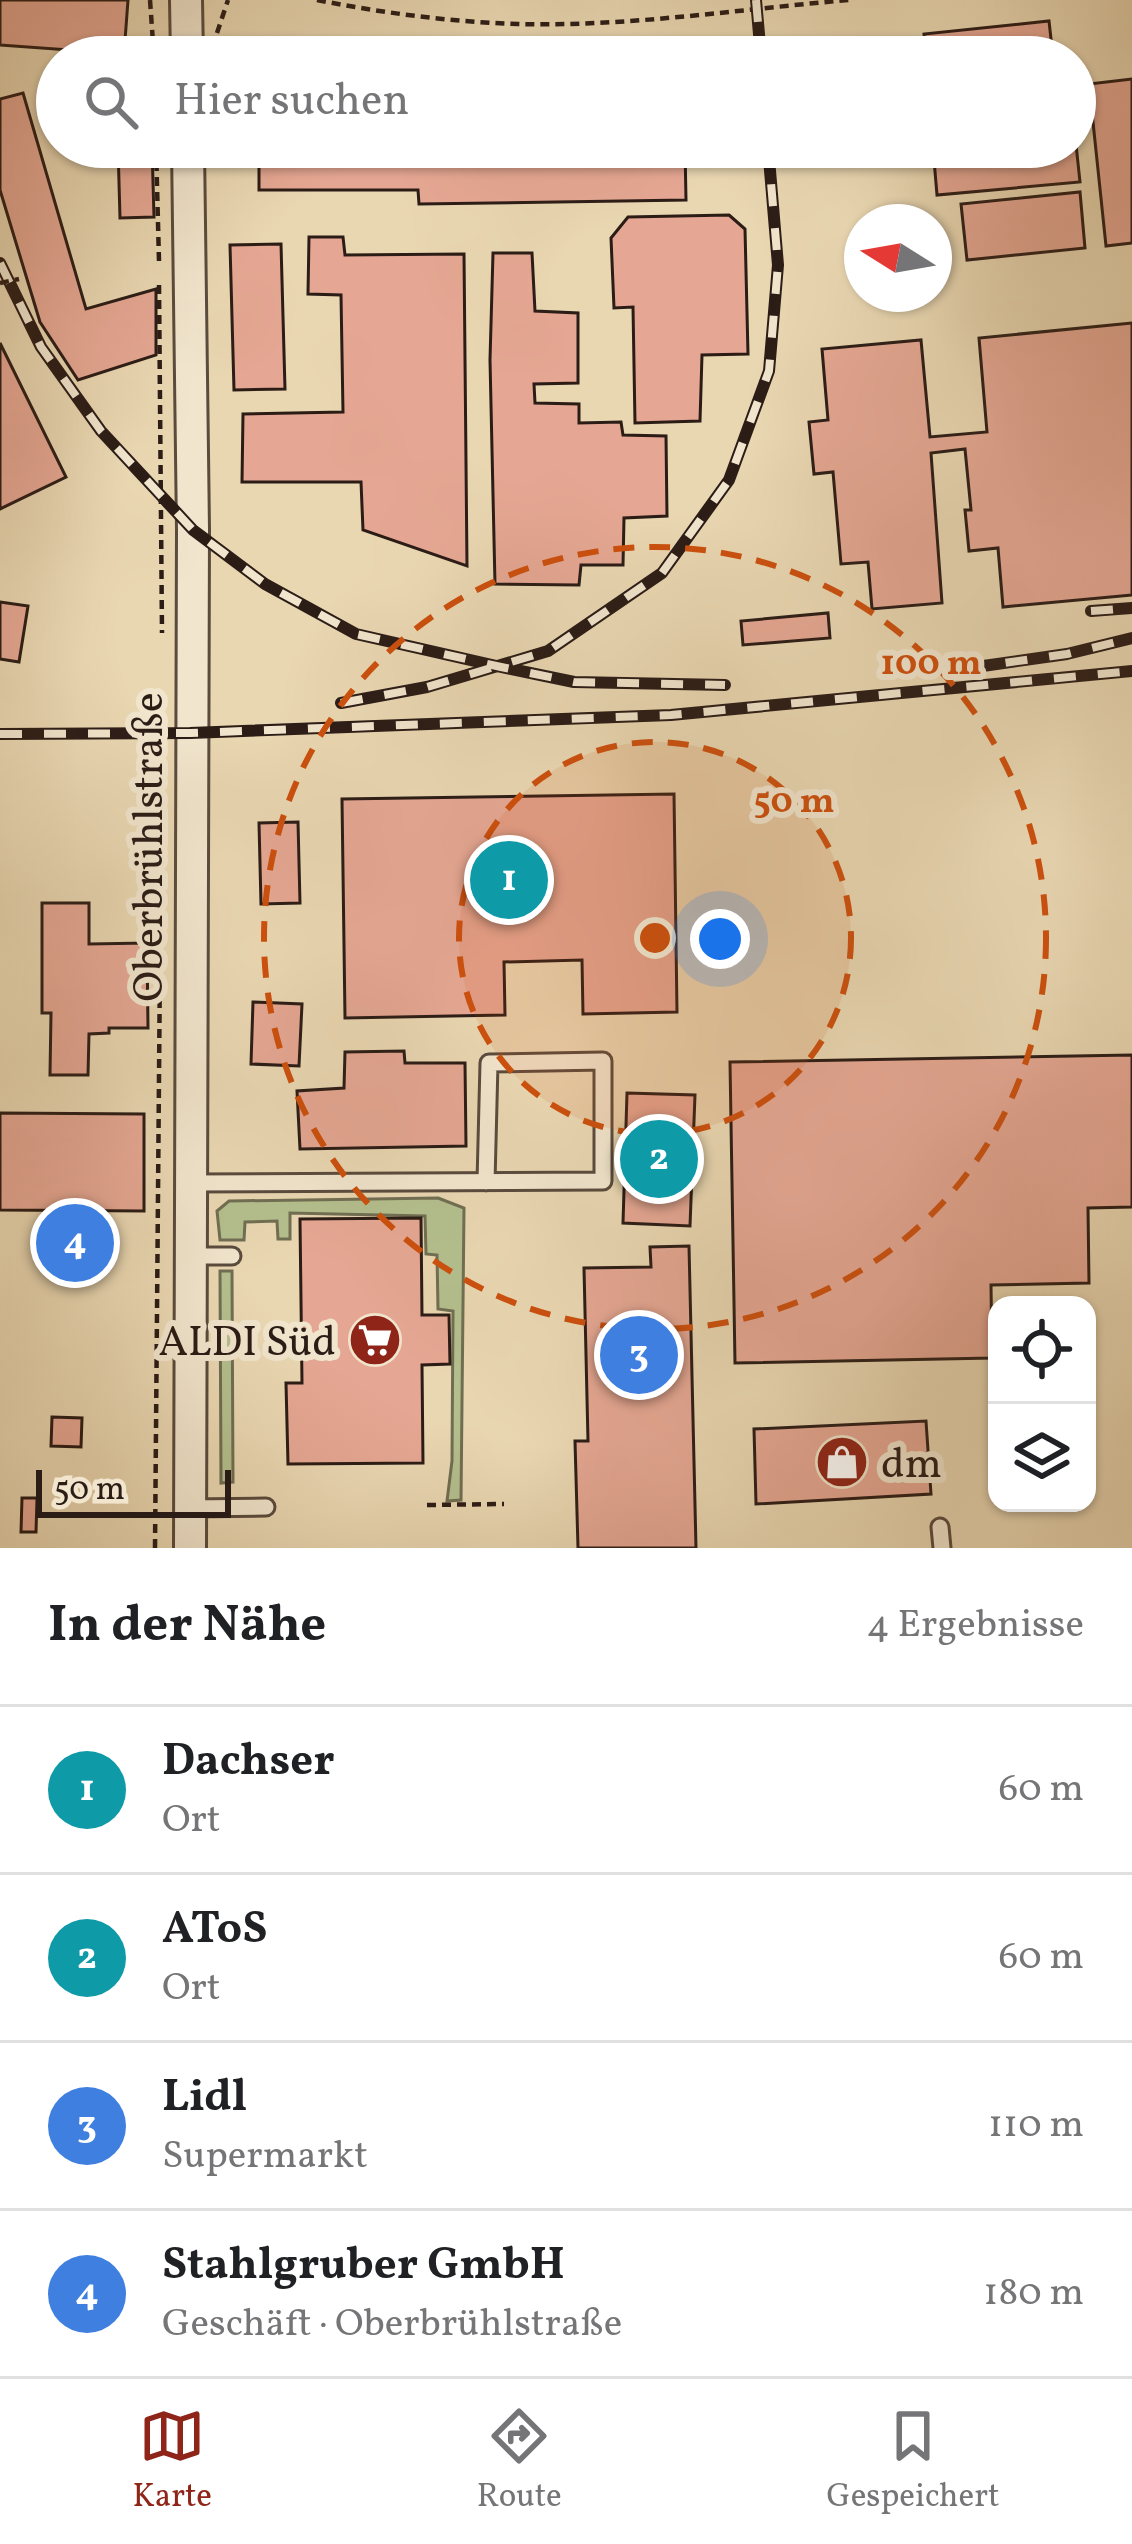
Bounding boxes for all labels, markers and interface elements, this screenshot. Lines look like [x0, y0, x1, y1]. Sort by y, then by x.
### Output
search box [36, 36, 1096, 168]
icon: search [78, 69, 144, 135]
text: Hier suchen [174, 71, 409, 134]
north arrow [844, 204, 952, 312]
text: 100 m [880, 640, 982, 690]
street label: Oberbrühlstraße [122, 692, 181, 1002]
text: 50 m [753, 778, 835, 828]
pin: 1 [470, 835, 548, 925]
your location [690, 909, 750, 969]
centre of rings [634, 917, 676, 959]
pin: 2 [620, 1114, 698, 1204]
pin: 4 [36, 1198, 114, 1288]
map controls [988, 1296, 1096, 1512]
button: locate [988, 1296, 1096, 1404]
pin: 3 [600, 1310, 678, 1400]
supermarket icon: ALDI Süd [347, 1312, 403, 1368]
place label: ALDI Süd [158, 1315, 336, 1374]
button: layers [988, 1404, 1096, 1512]
shop icon: dm [814, 1434, 870, 1490]
place label: dm [881, 1437, 942, 1496]
scale bar [36, 1464, 231, 1517]
text: 50 m [54, 1468, 125, 1514]
text: In der Nähe [48, 1591, 326, 1662]
text: 4 Ergebnisse [866, 1599, 1084, 1653]
text: Dachser [162, 1731, 335, 1794]
text: 1 [79, 1763, 95, 1817]
text: 60 m [999, 1763, 1084, 1817]
text: Ort [162, 1794, 221, 1848]
text: AToS [162, 1899, 267, 1962]
text: 2 [77, 1931, 97, 1985]
text: 60 m [999, 1931, 1084, 1985]
text: Ort [162, 1962, 221, 2016]
text: Lidl [162, 2067, 247, 2130]
text: 3 [77, 2099, 97, 2153]
text: 110 m [988, 2099, 1084, 2153]
text: Supermarkt [162, 2130, 368, 2184]
text: Stahlgruber GmbH [162, 2235, 565, 2298]
text: 4 [75, 2267, 99, 2321]
text: 180 m [983, 2267, 1084, 2321]
text: Geschäft · Oberbrühlstraße [162, 2298, 622, 2352]
tab: Karte [132, 2403, 212, 2521]
tab: Route [477, 2403, 562, 2521]
tab: Gespeichert [827, 2403, 1000, 2521]

